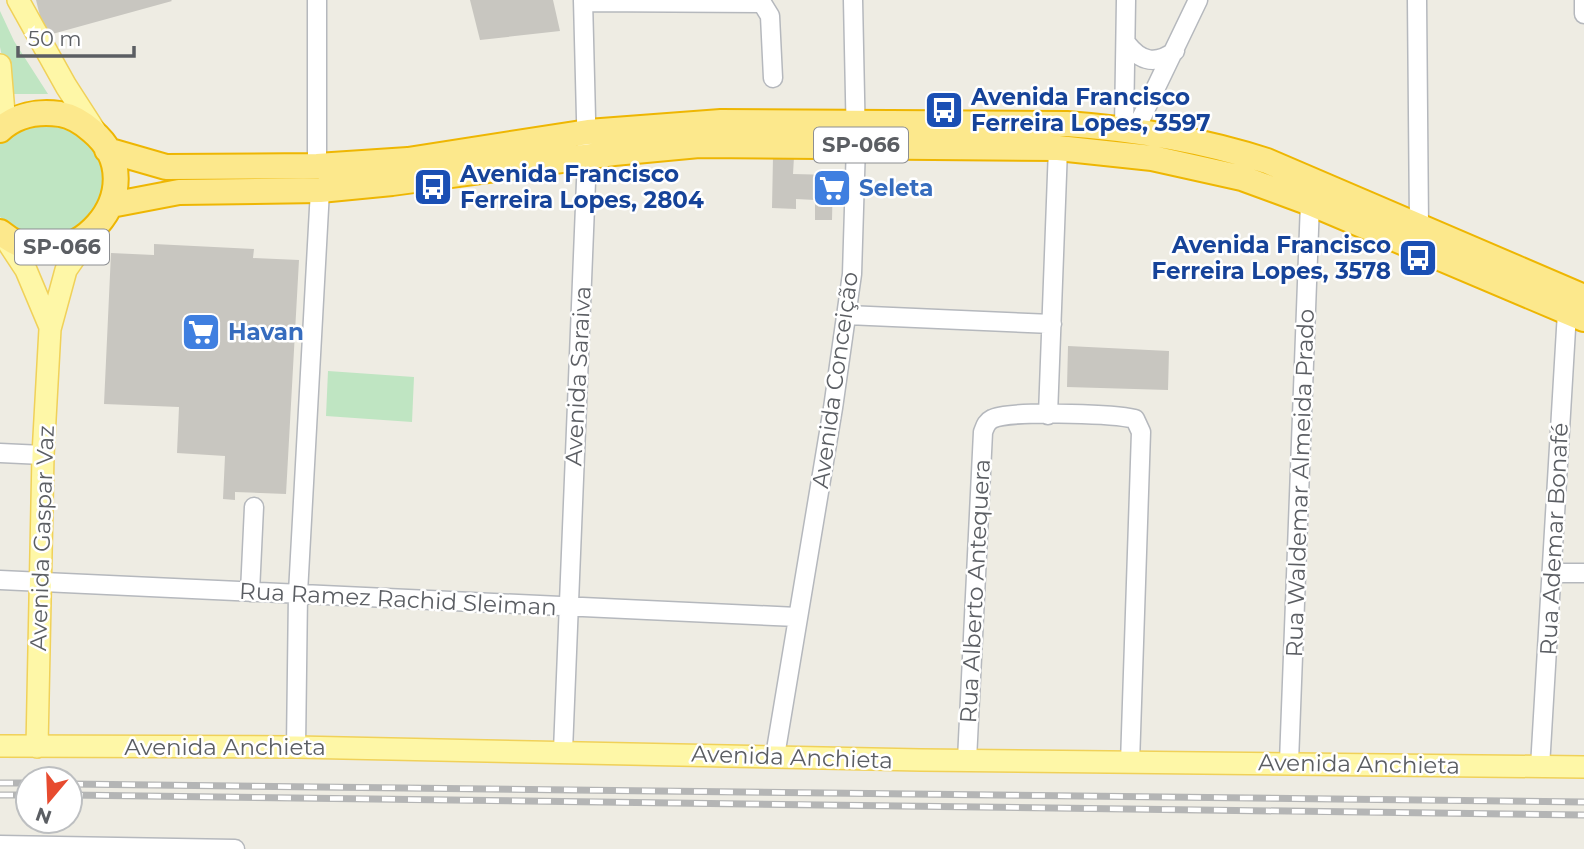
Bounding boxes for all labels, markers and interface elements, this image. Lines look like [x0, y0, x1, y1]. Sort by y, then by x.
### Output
scale bar [18, 14, 133, 58]
text: 50 m [28, 26, 82, 51]
place label: Avenida Francisco Ferreira Lopes, 3597 [970, 83, 1211, 137]
bus stop icon: Avenida Francisco Ferreira Lopes, 3597 [923, 89, 965, 131]
road number: SP-066 [814, 128, 908, 162]
place label: Avenida Francisco Ferreira Lopes, 2804 [459, 160, 704, 214]
bus stop icon: Avenida Francisco Ferreira Lopes, 2804 [412, 166, 454, 208]
supermarket icon: Seleta [811, 167, 853, 209]
place label: Seleta [859, 174, 933, 202]
road number: SP-066 [15, 230, 109, 264]
place label: Avenida Francisco Ferreira Lopes, 3578 [1152, 231, 1391, 285]
bus stop icon: Avenida Francisco Ferreira Lopes, 3578 [1397, 237, 1439, 279]
street label: Avenida Conceição [806, 270, 864, 490]
street label: Avenida Saraiva [559, 285, 597, 467]
street label: Rua Waldemar Almeida Prado [1280, 308, 1320, 658]
supermarket icon: Havan [180, 311, 222, 353]
place label: Havan [228, 318, 304, 346]
street label: Rua Ademar Bonafé [1534, 422, 1574, 656]
street label: Avenida Gaspar Vaz [24, 425, 60, 651]
street label: Rua Alberto Antequera [954, 458, 996, 724]
street label: Rua Ramez Rachid Sleiman [239, 577, 557, 621]
street label: Avenida Anchieta [124, 733, 326, 761]
street label: Avenida Anchieta [691, 739, 893, 775]
street label: Avenida Anchieta [1258, 748, 1460, 780]
north arrow [14, 765, 84, 835]
text: N [33, 802, 55, 829]

